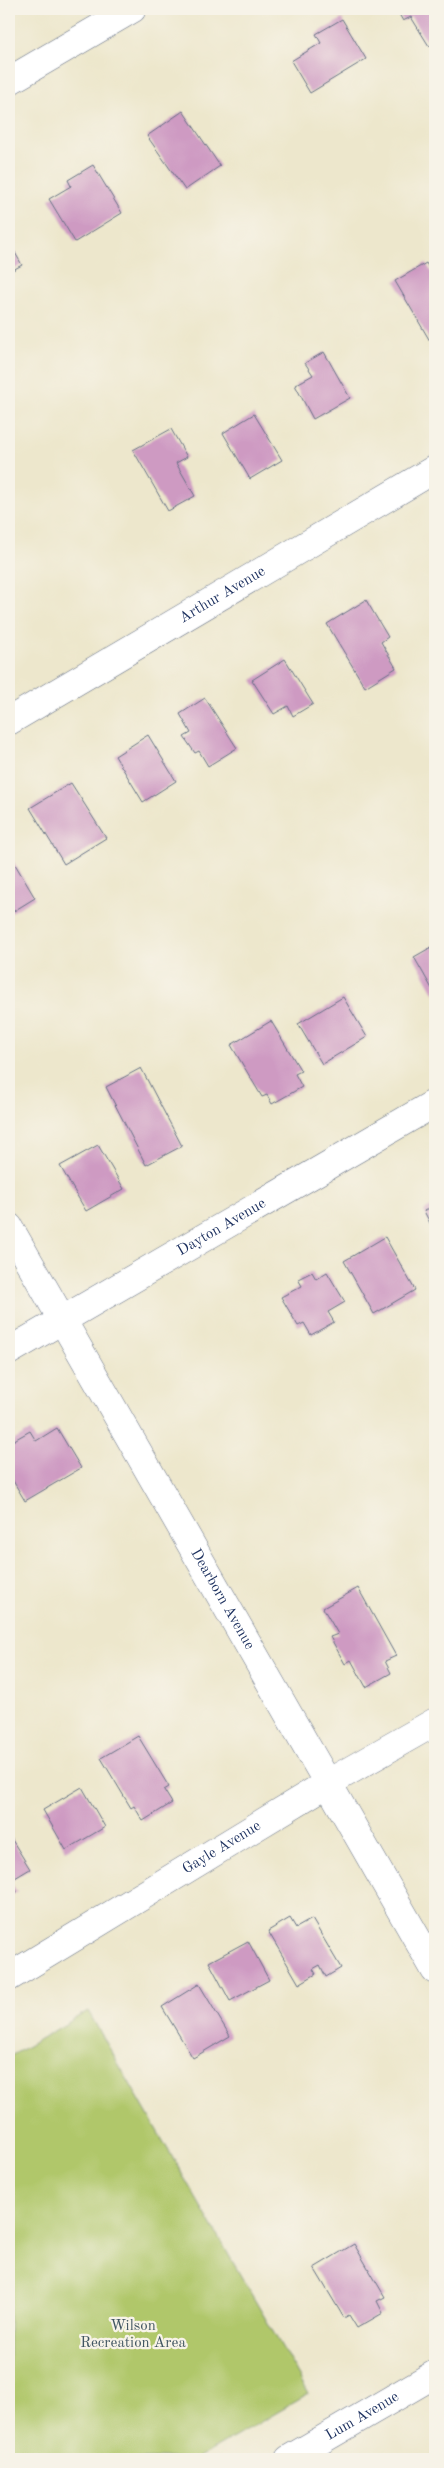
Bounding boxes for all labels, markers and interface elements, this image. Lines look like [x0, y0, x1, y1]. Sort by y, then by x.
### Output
street label: Arthur Avenue [177, 564, 268, 626]
street label: Dayton Avenue [175, 1196, 268, 1259]
street label: Dearborn Avenue [188, 1546, 257, 1652]
street label: Gayle Avenue [180, 1818, 264, 1877]
park label: Wilson Recreation Area [80, 2319, 186, 2351]
street label: Lum Avenue [323, 2389, 402, 2443]

